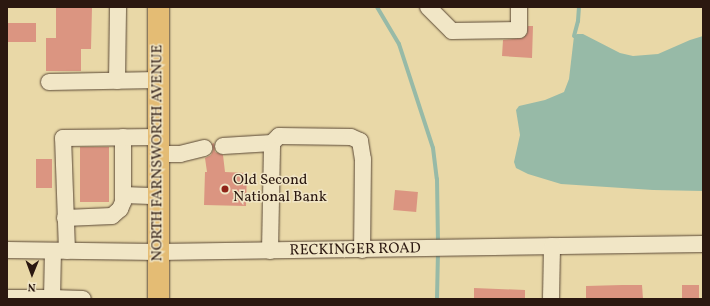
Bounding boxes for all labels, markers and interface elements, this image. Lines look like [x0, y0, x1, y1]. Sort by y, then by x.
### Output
street label: NORTH FARNSWORTH AVENUE [149, 45, 167, 261]
place label: Old Second National Bank [233, 171, 327, 206]
marker: Old Second National Bank [220, 184, 230, 194]
street label: RECKINGER ROAD [289, 240, 421, 260]
north arrow [12, 254, 52, 294]
text: N [28, 279, 36, 294]

